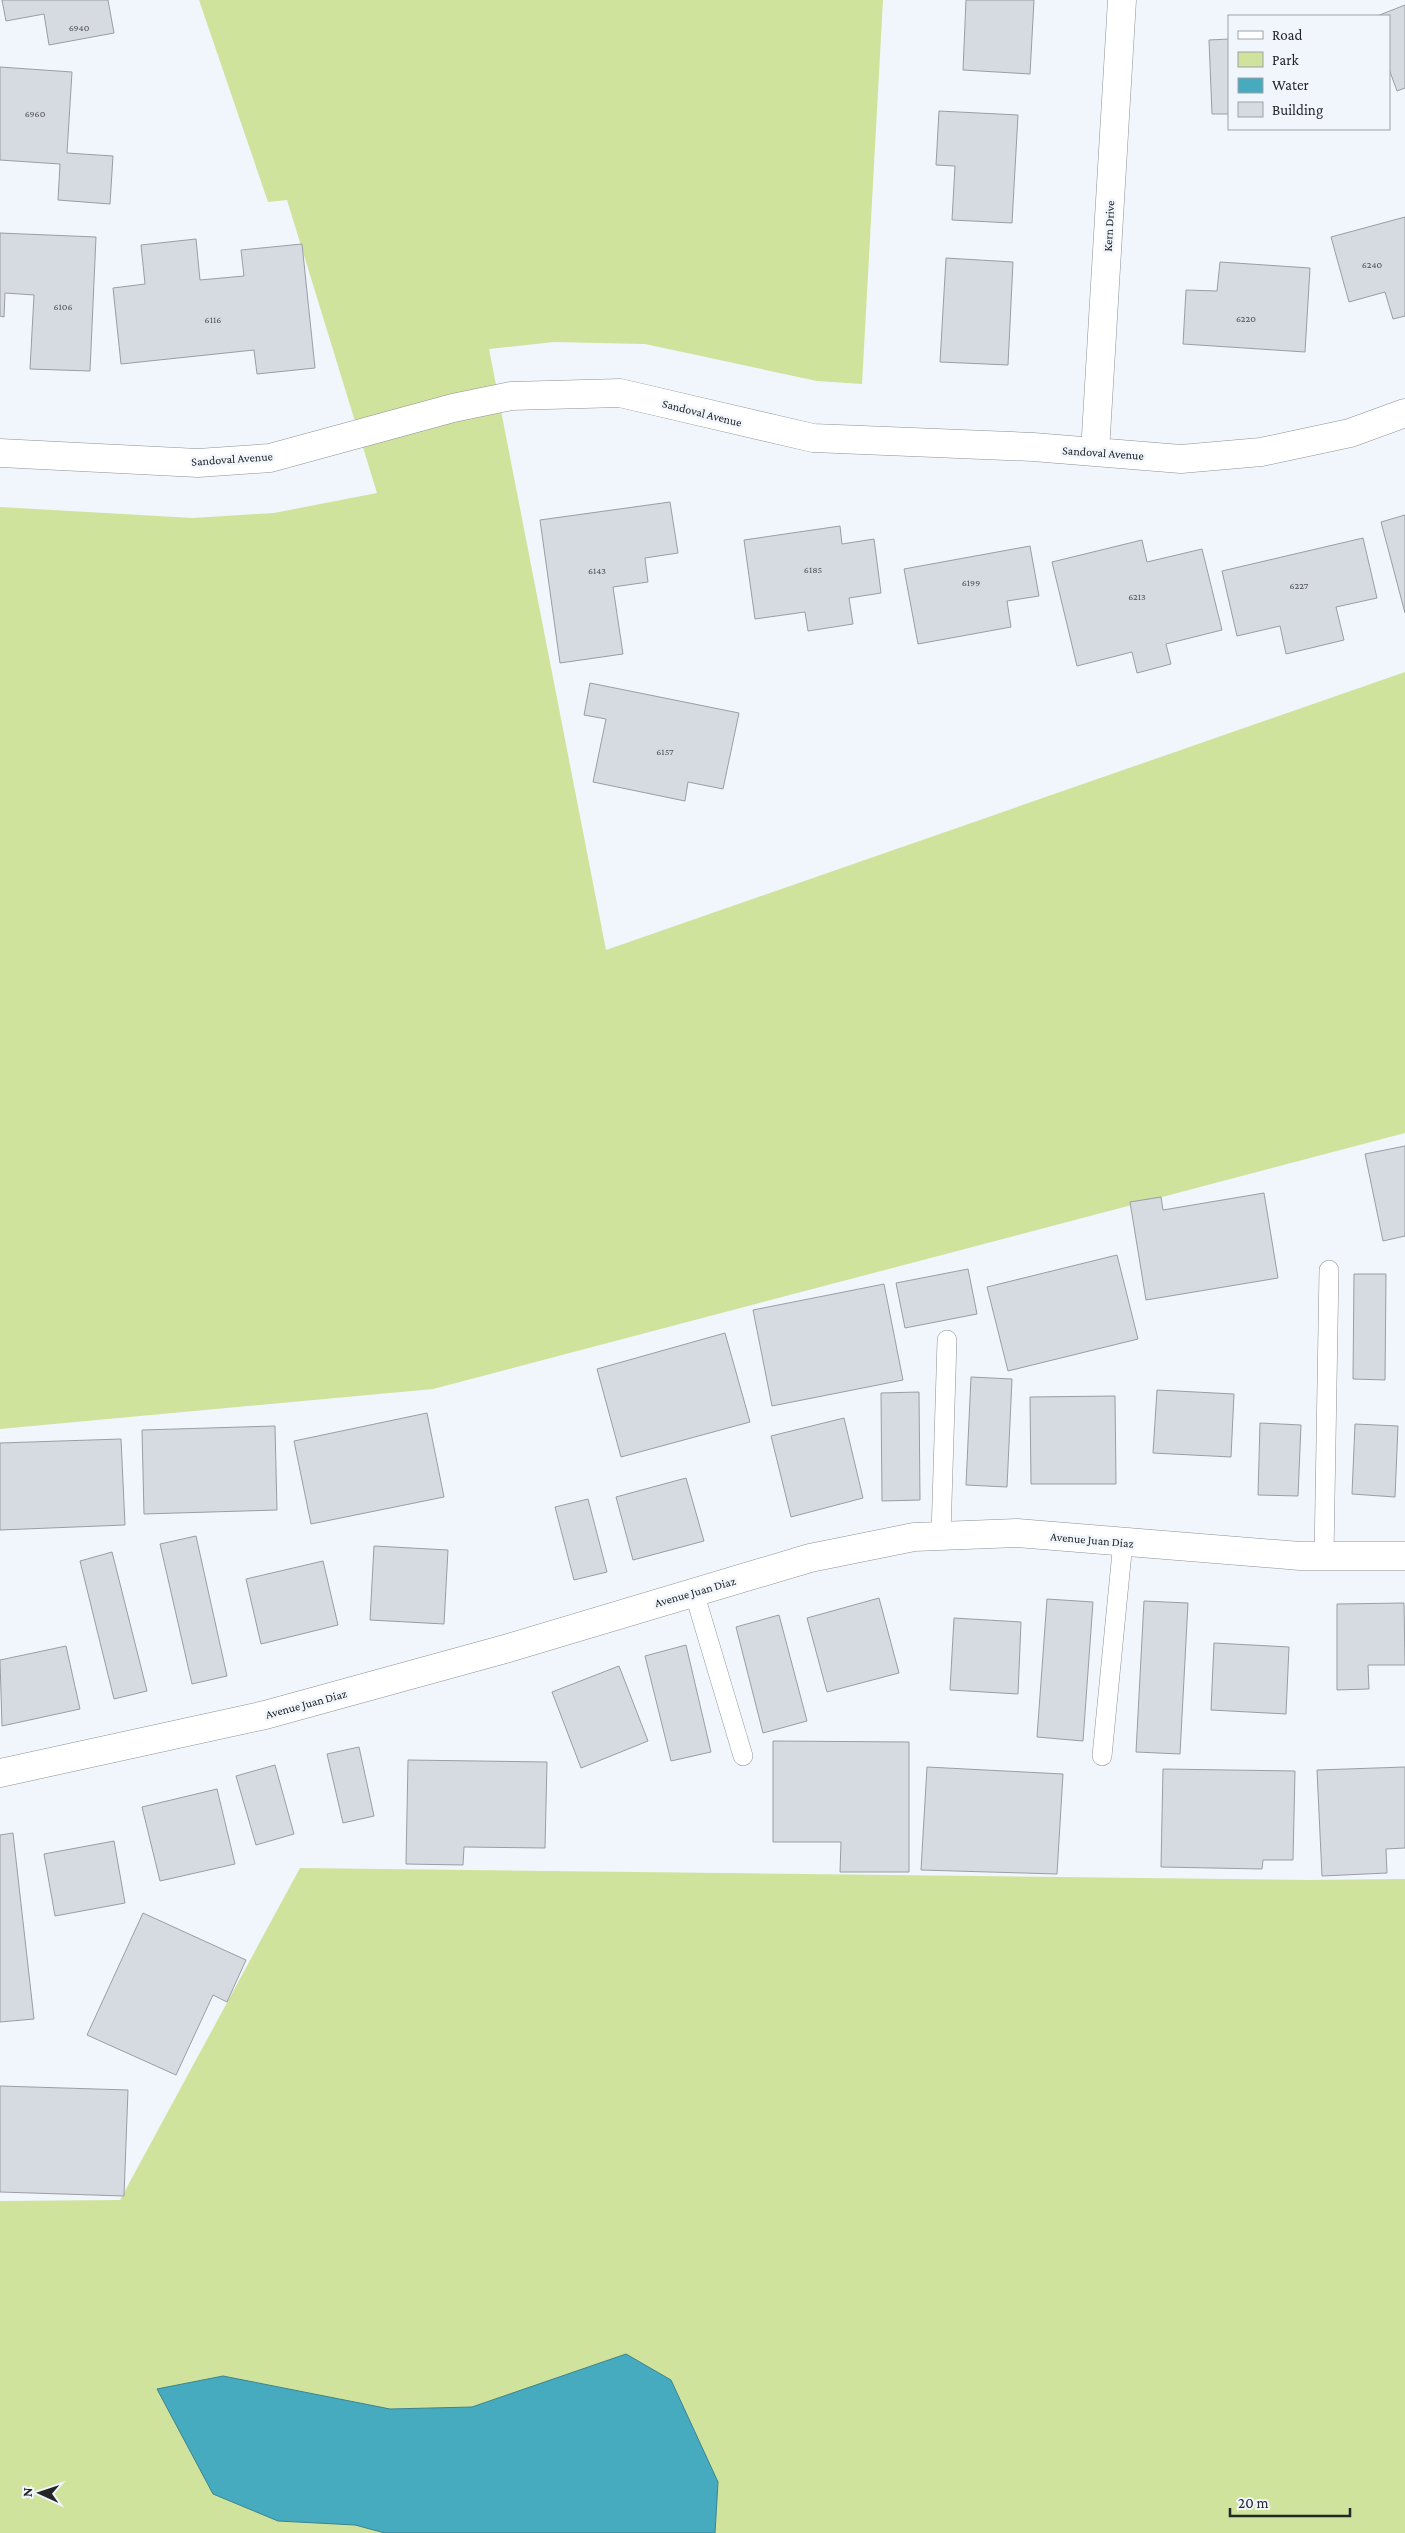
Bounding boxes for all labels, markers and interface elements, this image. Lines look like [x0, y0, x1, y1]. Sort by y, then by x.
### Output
legend [1228, 15, 1390, 130]
house number: 6940 [69, 22, 90, 33]
text: Road [1272, 27, 1303, 43]
text: Park [1272, 52, 1299, 68]
text: Water [1272, 77, 1309, 93]
text: Building [1272, 102, 1323, 119]
house number: 6960 [25, 108, 46, 119]
street label: Kern Drive [1101, 200, 1117, 252]
house number: 6240 [1362, 259, 1383, 270]
house number: 6106 [53, 301, 73, 312]
house number: 6220 [1236, 313, 1256, 324]
house number: 6116 [205, 314, 221, 325]
street label: Sandoval Avenue [661, 396, 743, 430]
street label: Sandoval Avenue [1062, 443, 1144, 463]
street label: Sandoval Avenue [191, 449, 273, 469]
house number: 6185 [804, 564, 822, 575]
house number: 6143 [588, 565, 606, 576]
house number: 6199 [962, 577, 980, 588]
house number: 6227 [1290, 580, 1309, 591]
house number: 6213 [1128, 591, 1146, 602]
house number: 6157 [656, 746, 674, 757]
street label: Avenue Juan Diaz [1050, 1529, 1134, 1551]
street label: Avenue Juan Diaz [653, 1574, 737, 1610]
street label: Avenue Juan Diaz [264, 1686, 348, 1722]
north arrow [15, 2468, 65, 2518]
scale bar [1230, 2486, 1350, 2518]
text: N [19, 2487, 35, 2498]
text: 20 m [1238, 2495, 1269, 2511]

